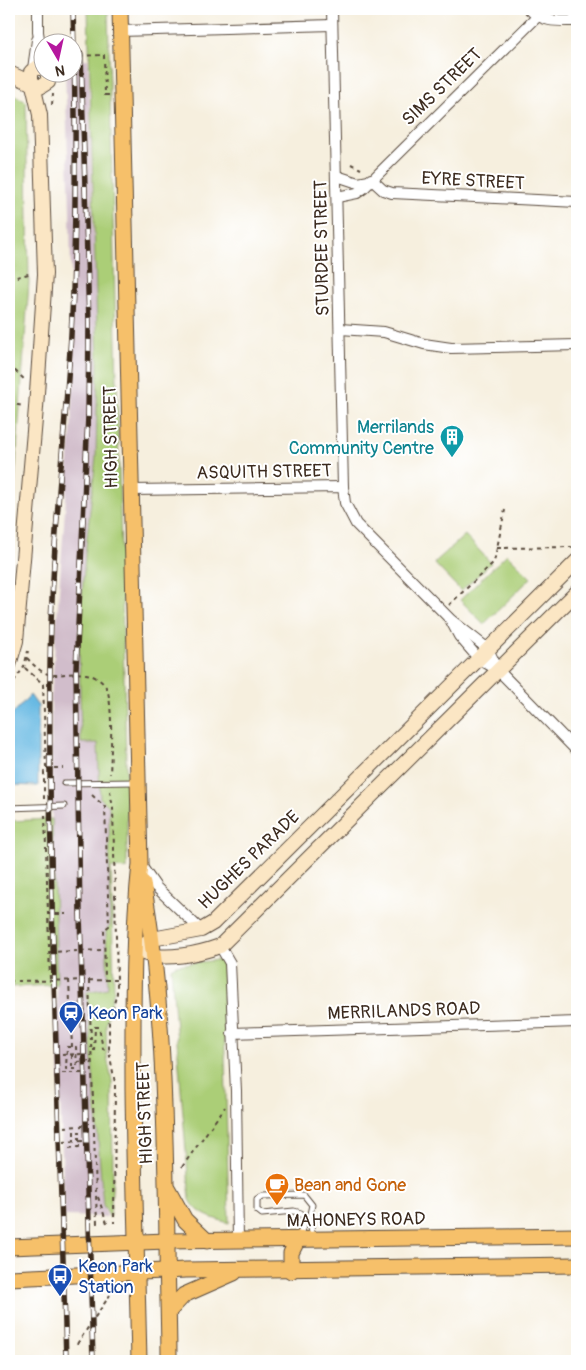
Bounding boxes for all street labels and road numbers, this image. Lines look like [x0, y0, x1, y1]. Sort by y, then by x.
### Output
street label: SIMS STREET [397, 43, 487, 131]
street label: EYRE STREET [421, 167, 525, 195]
street label: STURDEE STREET [309, 180, 335, 316]
street label: HIGH STREET [99, 385, 123, 489]
street label: ASQUITH STREET [196, 459, 332, 485]
street label: HUGHES PARADE [193, 806, 305, 914]
street label: MERRILANDS ROAD [327, 997, 481, 1025]
street label: HIGH STREET [132, 1061, 158, 1165]
street label: MAHONEYS ROAD [286, 1207, 426, 1233]

